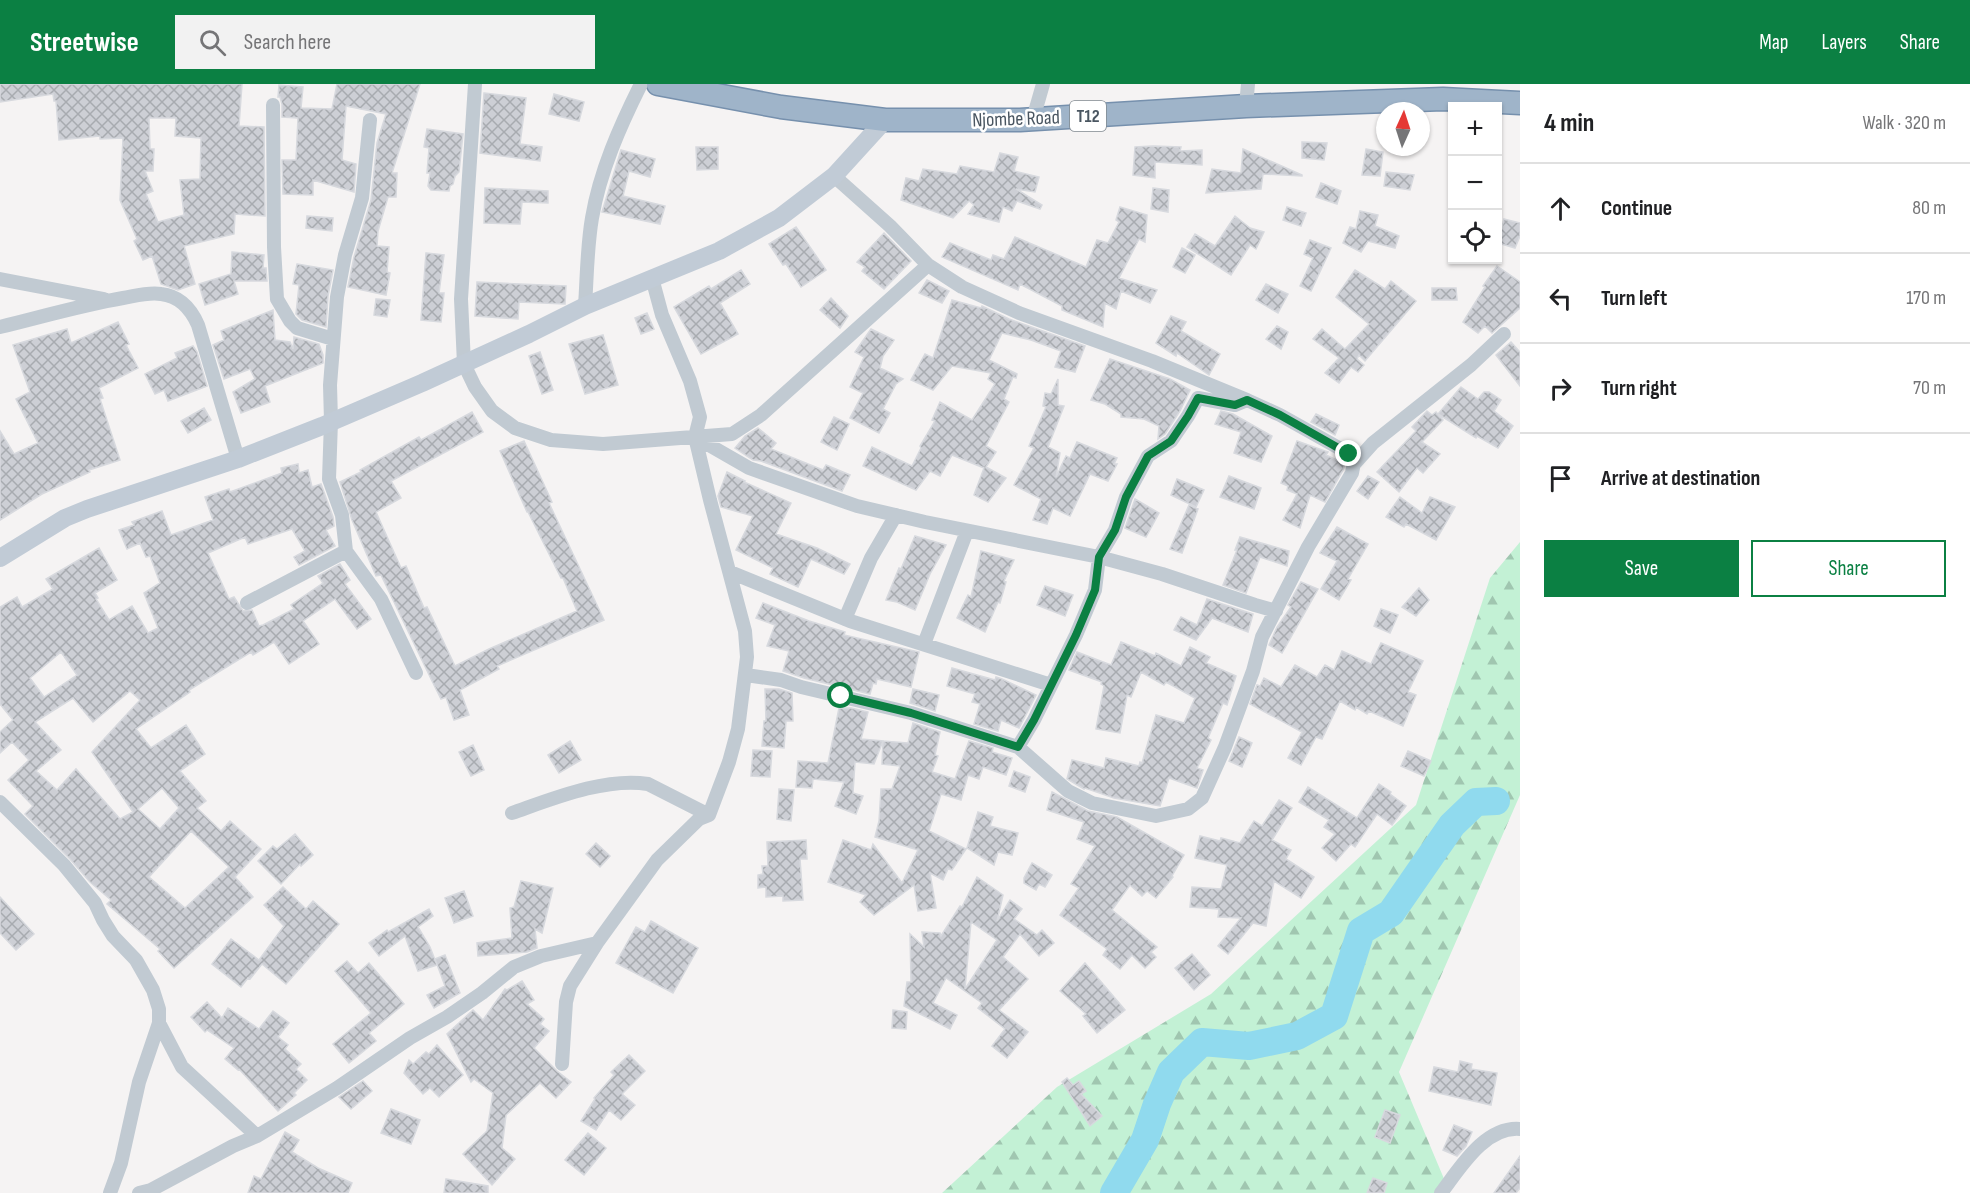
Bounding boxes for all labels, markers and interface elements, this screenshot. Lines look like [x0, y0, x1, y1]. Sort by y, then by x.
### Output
search box [175, 15, 595, 69]
text: Streetwise [30, 26, 139, 59]
icon: search [196, 26, 229, 59]
text: Search here [244, 29, 331, 56]
text: Map [1759, 30, 1788, 55]
text: Layers [1821, 30, 1867, 55]
text: Share [1900, 30, 1940, 55]
road number: T12 [1070, 101, 1106, 131]
north arrow [1376, 102, 1430, 156]
map controls [1448, 102, 1502, 264]
button: + [1448, 102, 1502, 156]
street label: Njombe Road [972, 105, 1060, 133]
text: 4 min [1544, 108, 1594, 139]
text: Walk · 320 m [1863, 111, 1946, 135]
button: − [1448, 156, 1502, 210]
icon: ahead [1544, 192, 1577, 225]
text: Continue [1601, 195, 1672, 222]
text: 80 m [1912, 196, 1946, 220]
button: locate [1448, 210, 1502, 264]
icon: left [1544, 282, 1577, 315]
text: Turn left [1601, 285, 1667, 312]
text: 170 m [1906, 286, 1946, 310]
icon: right [1544, 372, 1577, 405]
text: Turn right [1601, 375, 1677, 402]
text: 70 m [1913, 376, 1946, 400]
route end [1335, 440, 1361, 466]
icon: arrive [1544, 462, 1577, 495]
text: Arrive at destination [1601, 465, 1760, 492]
button: Save [1544, 540, 1739, 597]
button: Share [1751, 540, 1946, 597]
route start [827, 682, 853, 708]

